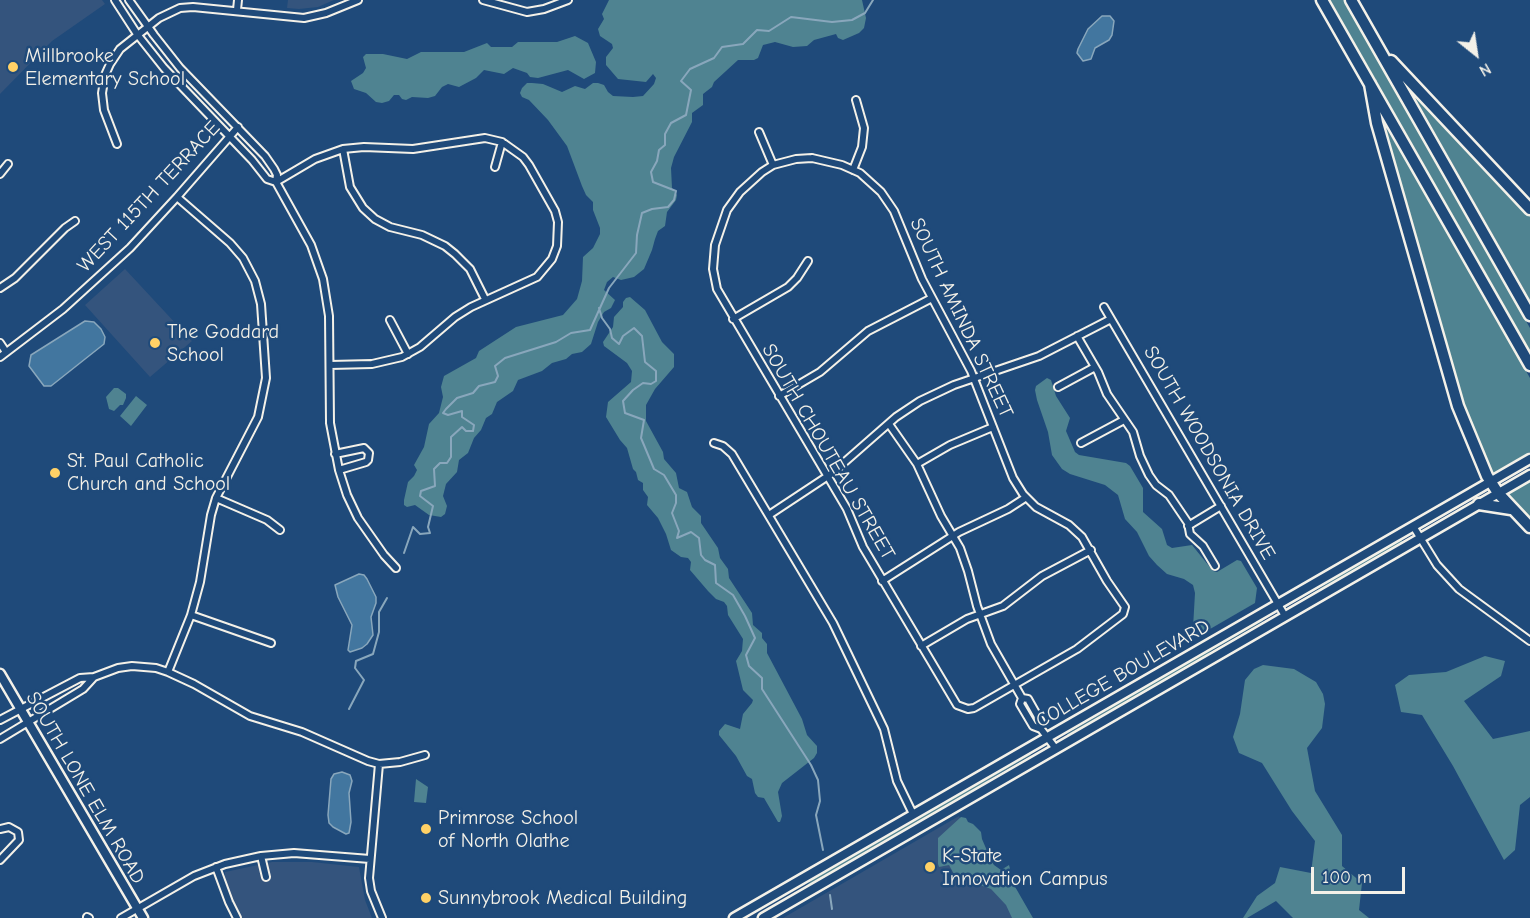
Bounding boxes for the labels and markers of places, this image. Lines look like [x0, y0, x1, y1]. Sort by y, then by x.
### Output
place label: Millbrooke Elementary School [25, 44, 185, 91]
marker: Millbrooke Elementary School [6, 60, 20, 74]
place label: The Goddard School [167, 320, 279, 367]
marker: The Goddard School [148, 336, 162, 350]
place label: St. Paul Catholic Church and School [67, 449, 230, 496]
marker: St. Paul Catholic Church and School [48, 466, 62, 480]
place label: Primrose School of North Olathe [438, 806, 578, 853]
marker: Primrose School of North Olathe [419, 822, 433, 836]
place label: K-State Innovation Campus [942, 844, 1107, 891]
marker: K-State Innovation Campus [923, 860, 937, 874]
place label: Sunnybrook Medical Building [438, 886, 687, 910]
marker: Sunnybrook Medical Building [419, 891, 433, 905]

